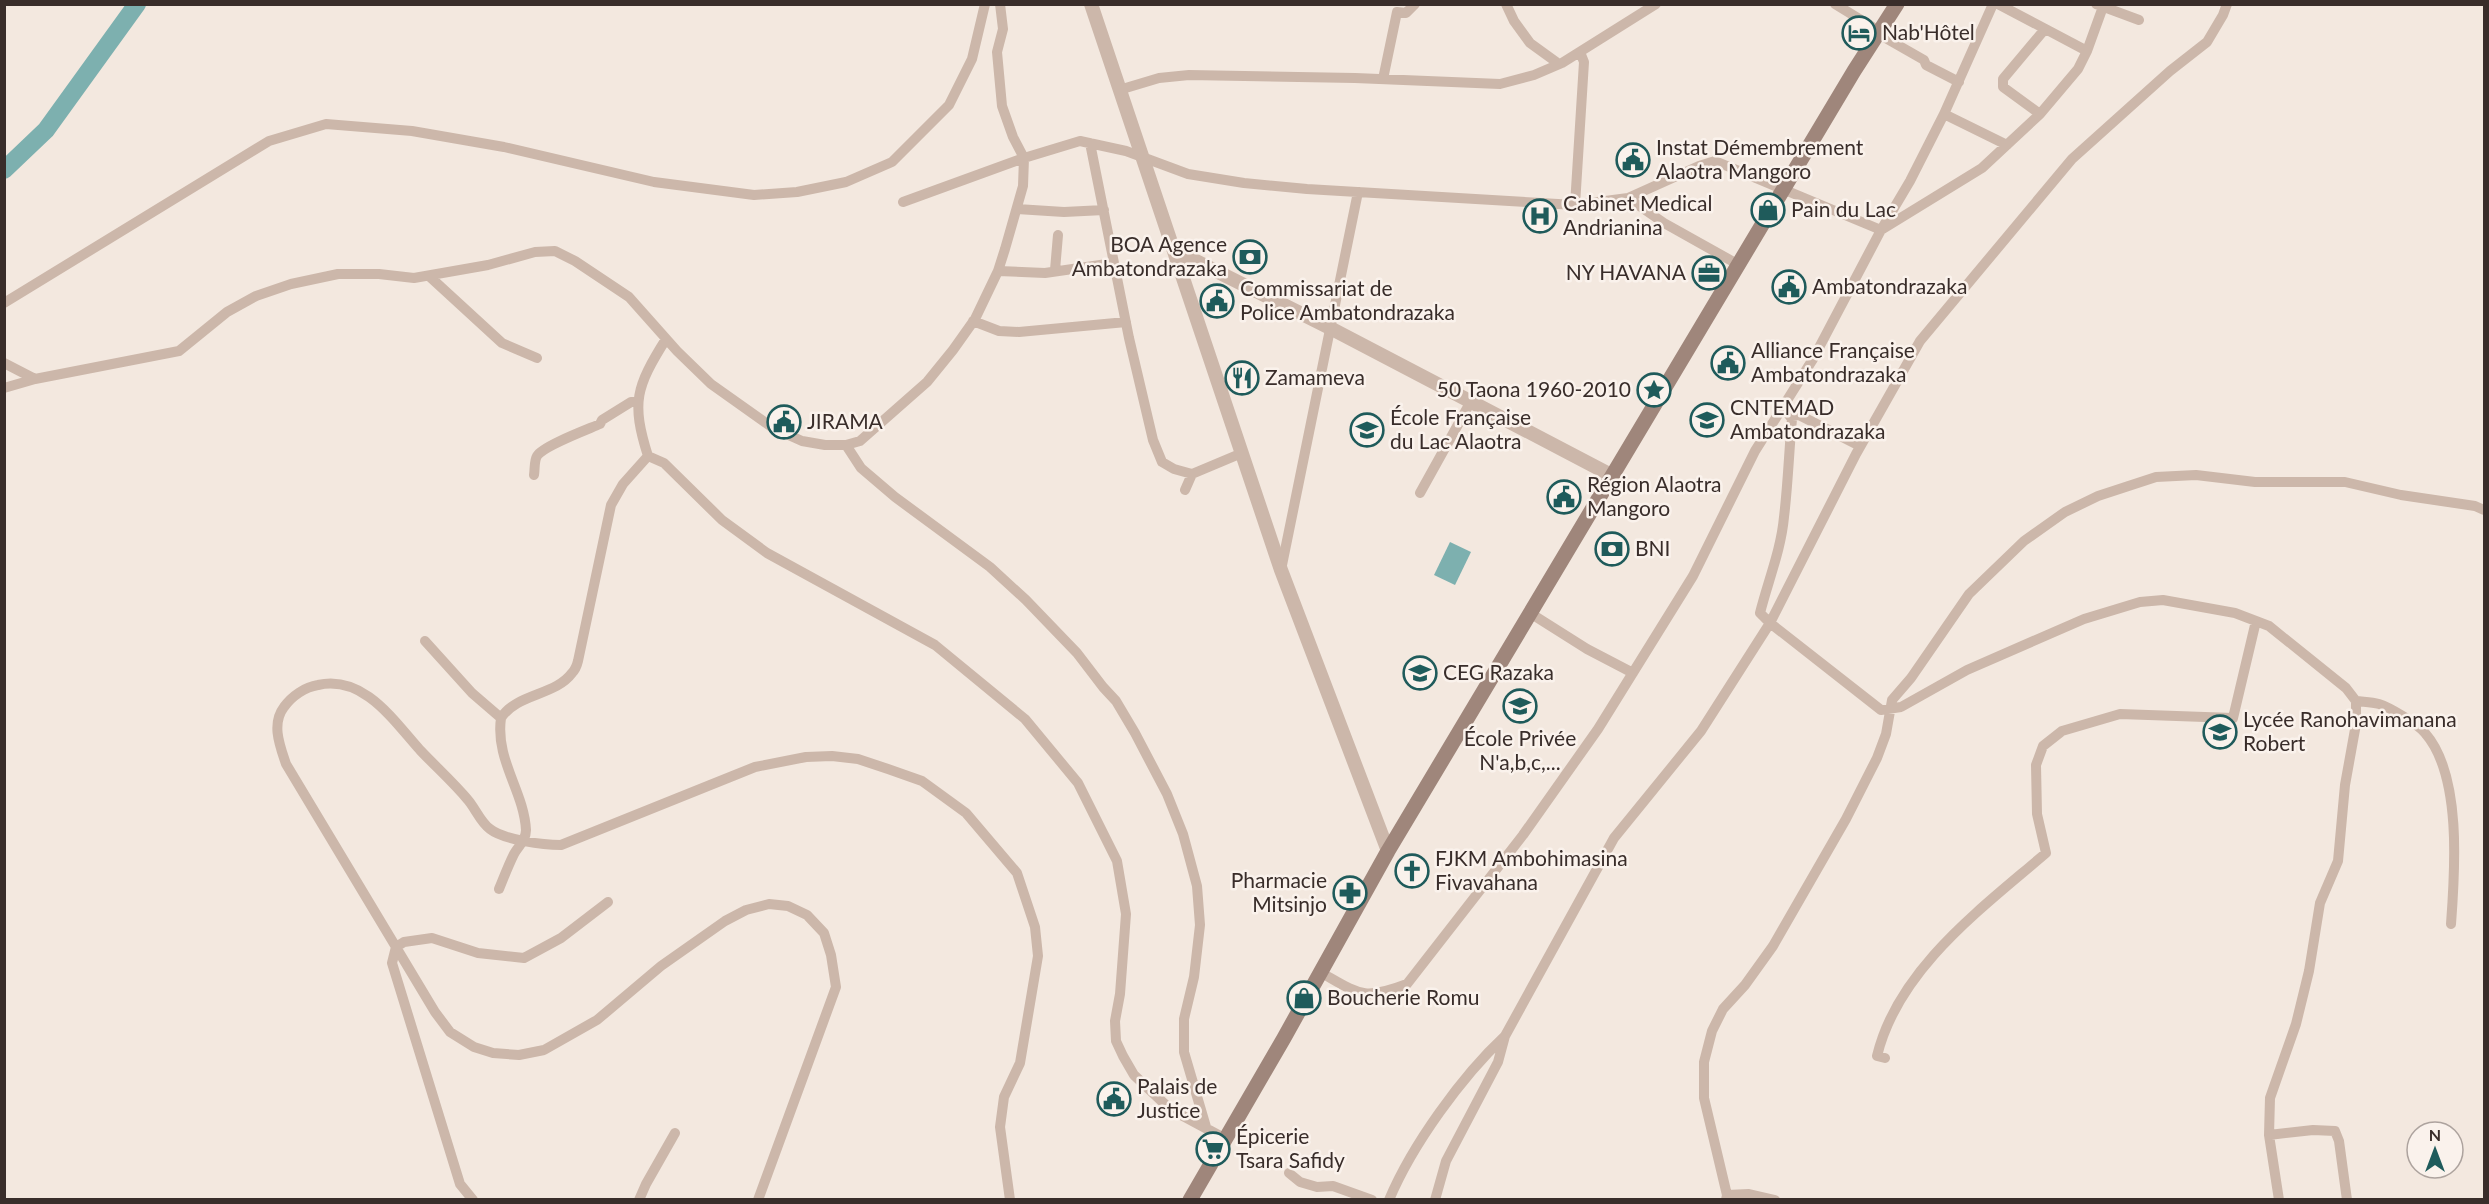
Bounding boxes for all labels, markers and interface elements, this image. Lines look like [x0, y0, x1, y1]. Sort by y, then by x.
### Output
hotel icon: Nab'Hôtel [1841, 15, 1877, 51]
place label: Nab'Hôtel [1882, 19, 1975, 44]
place label: Instat Démembrement Alaotra Mangoro [1656, 134, 1864, 183]
public building icon: Instat Démembrement Alaotra Mangoro [1615, 142, 1651, 178]
place label: Cabinet Medical Andrianina [1563, 190, 1712, 239]
shop icon: Pain du Lac [1750, 192, 1786, 228]
place label: Pain du Lac [1791, 196, 1896, 221]
hospital icon: Cabinet Medical Andrianina [1522, 198, 1558, 234]
place label: BOA Agence Ambatondrazaka [1072, 231, 1227, 280]
bank icon: BOA Agence Ambatondrazaka [1232, 239, 1268, 275]
office icon: NY HAVANA [1691, 255, 1727, 291]
place label: NY HAVANA [1566, 259, 1687, 284]
public building icon: Ambatondrazaka [1771, 269, 1807, 305]
place label: Ambatondrazaka [1812, 273, 1967, 298]
place label: Commissariat de Police Ambatondrazaka [1240, 275, 1455, 324]
public building icon: Commissariat de Police Ambatondrazaka [1199, 283, 1235, 319]
place label: Alliance Française Ambatondrazaka [1751, 337, 1915, 386]
public building icon: Alliance Française Ambatondrazaka [1710, 345, 1746, 381]
restaurant icon: Zamameva [1224, 360, 1260, 396]
place label: Zamameva [1265, 364, 1365, 389]
place icon: 50 Taona 1960-2010 [1636, 372, 1672, 408]
place label: 50 Taona 1960-2010 [1437, 376, 1631, 401]
place label: CNTEMAD Ambatondrazaka [1730, 394, 1885, 443]
school or university icon: CNTEMAD Ambatondrazaka [1689, 402, 1725, 438]
public building icon: JIRAMA [766, 404, 802, 440]
place label: École Française du Lac Alaotra [1390, 404, 1531, 453]
place label: JIRAMA [807, 408, 884, 433]
school or university icon: École Française du Lac Alaotra [1349, 412, 1385, 448]
place label: Région Alaotra Mangoro [1587, 471, 1722, 520]
public building icon: Région Alaotra Mangoro [1546, 479, 1582, 515]
bank icon: BNI [1594, 531, 1630, 567]
place label: BNI [1635, 535, 1671, 560]
school or university icon: CEG Razaka [1402, 655, 1438, 691]
place label: CEG Razaka [1443, 659, 1554, 684]
school or university icon: École Privée N'a,b,c,... [1502, 688, 1538, 724]
place label: Lycée Ranohavimanana Robert [2243, 706, 2457, 755]
school or university icon: Lycée Ranohavimanana Robert [2202, 714, 2238, 750]
place label: École Privée N'a,b,c,... [1464, 725, 1576, 774]
place label: FJKM Ambohimasina Fivavahana [1435, 845, 1628, 894]
church icon: FJKM Ambohimasina Fivavahana [1394, 853, 1430, 889]
place label: Pharmacie Mitsinjo [1231, 867, 1327, 916]
pharmacy icon: Pharmacie Mitsinjo [1332, 875, 1368, 911]
shop icon: Boucherie Romu [1286, 980, 1322, 1016]
place label: Boucherie Romu [1327, 984, 1479, 1009]
place label: Palais de Justice [1137, 1073, 1217, 1122]
public building icon: Palais de Justice [1096, 1081, 1132, 1117]
north arrow [2405, 1120, 2465, 1180]
place label: Épicerie Tsara Safidy [1236, 1123, 1345, 1172]
text: N [2429, 1125, 2441, 1144]
supermarket icon: Épicerie Tsara Safidy [1195, 1131, 1231, 1167]

